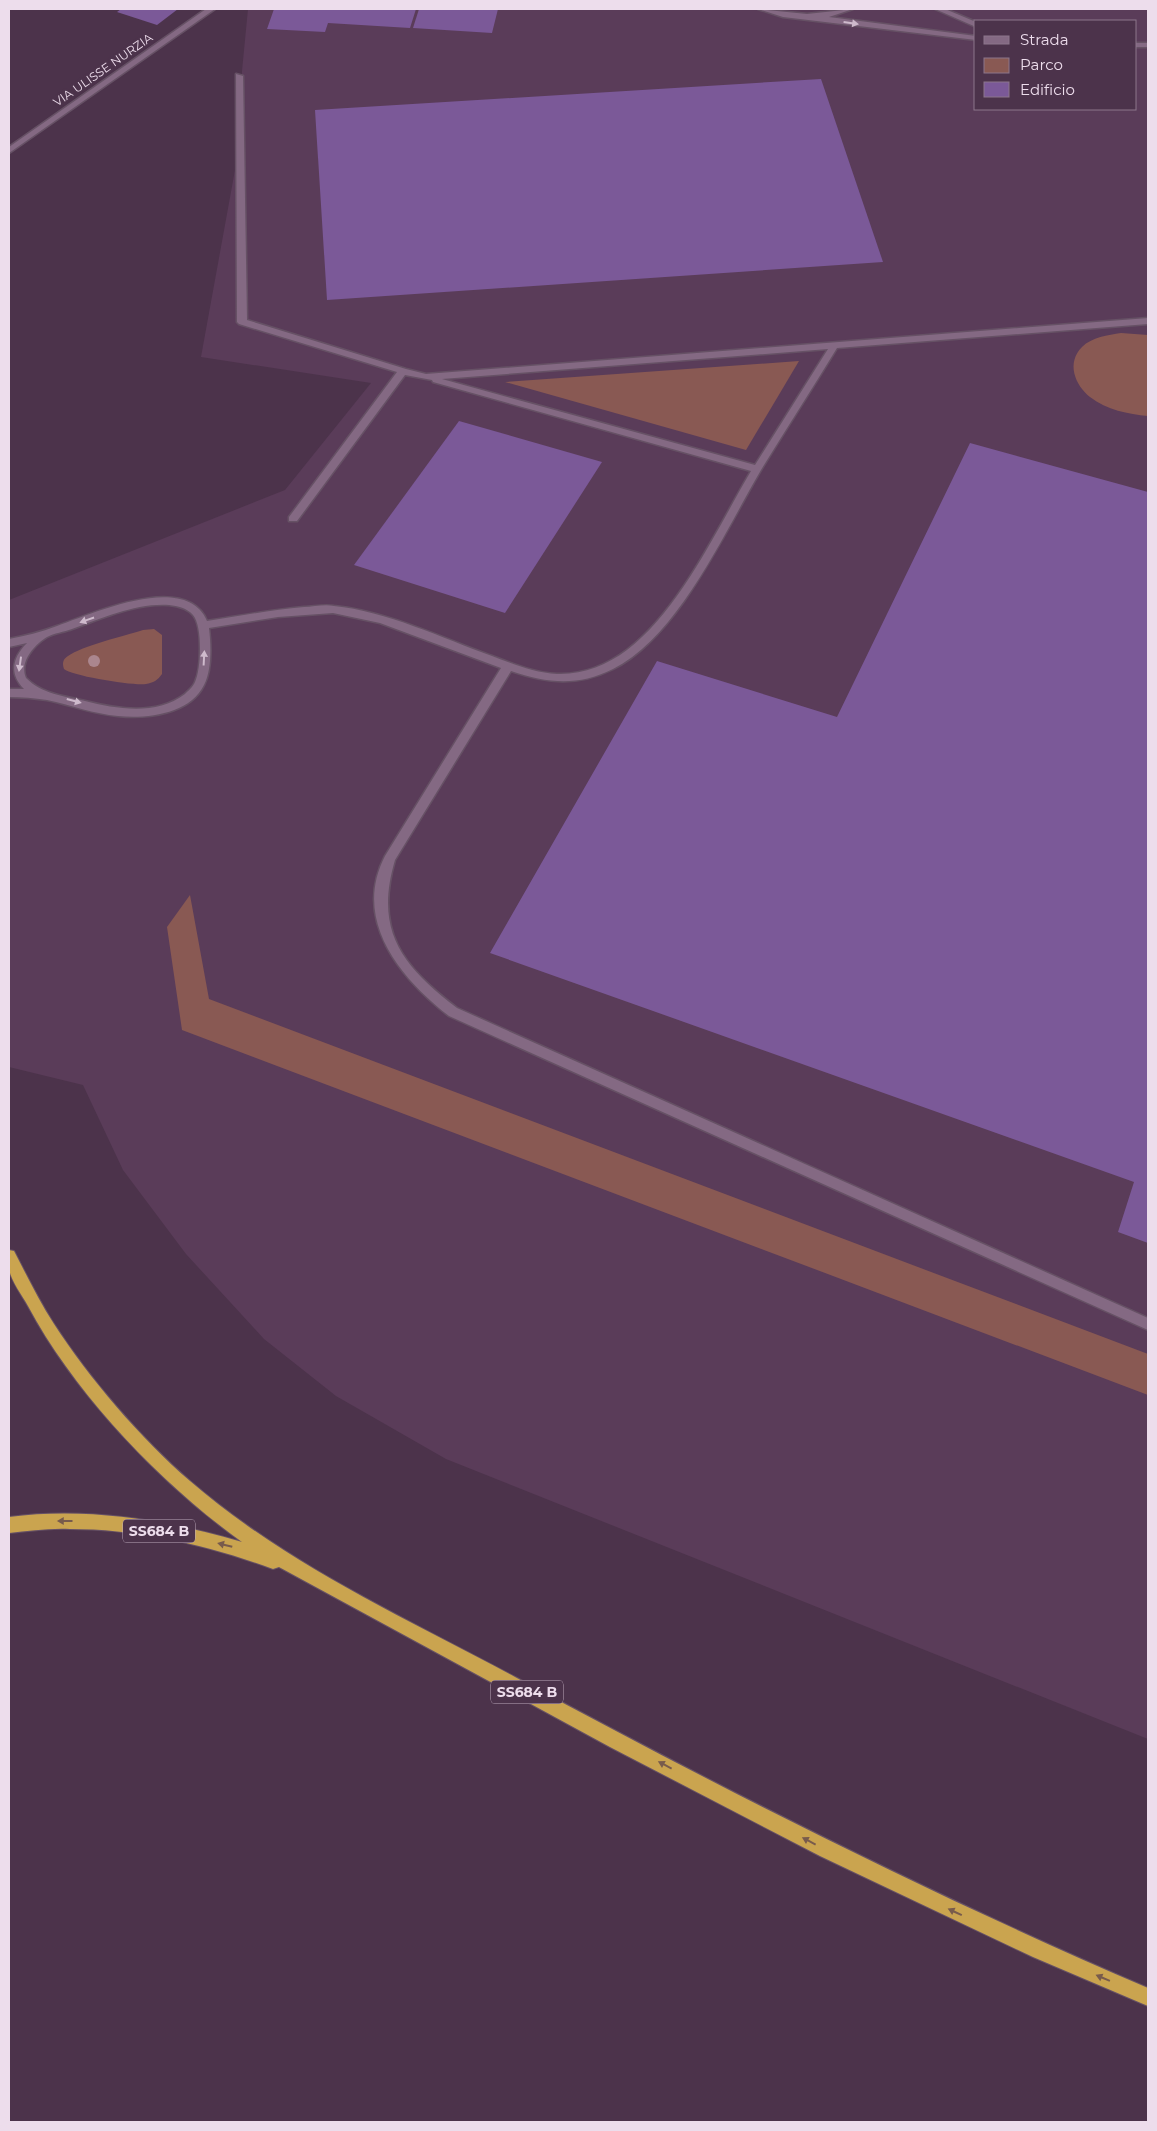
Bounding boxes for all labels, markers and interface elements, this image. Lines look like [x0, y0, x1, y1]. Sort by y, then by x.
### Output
one-way arrow [844, 19, 860, 27]
legend [974, 20, 1137, 110]
street label: VIA ULISSE NURZIA [50, 29, 156, 109]
text: Strada [1020, 30, 1069, 49]
text: Parco [1020, 55, 1063, 74]
text: Edificio [1020, 80, 1075, 99]
one-way arrow [80, 617, 95, 624]
one-way arrow [200, 649, 208, 665]
one-way arrow [16, 656, 24, 672]
one-way arrow [67, 698, 82, 706]
one-way arrow [57, 1517, 73, 1525]
road number: SS684 B [123, 1520, 195, 1542]
one-way arrow [218, 1541, 233, 1549]
road number: SS684 B [491, 1680, 563, 1704]
one-way arrow [658, 1761, 672, 1769]
one-way arrow [802, 1837, 816, 1845]
one-way arrow [948, 1907, 962, 1915]
one-way arrow [1096, 1973, 1110, 1981]

